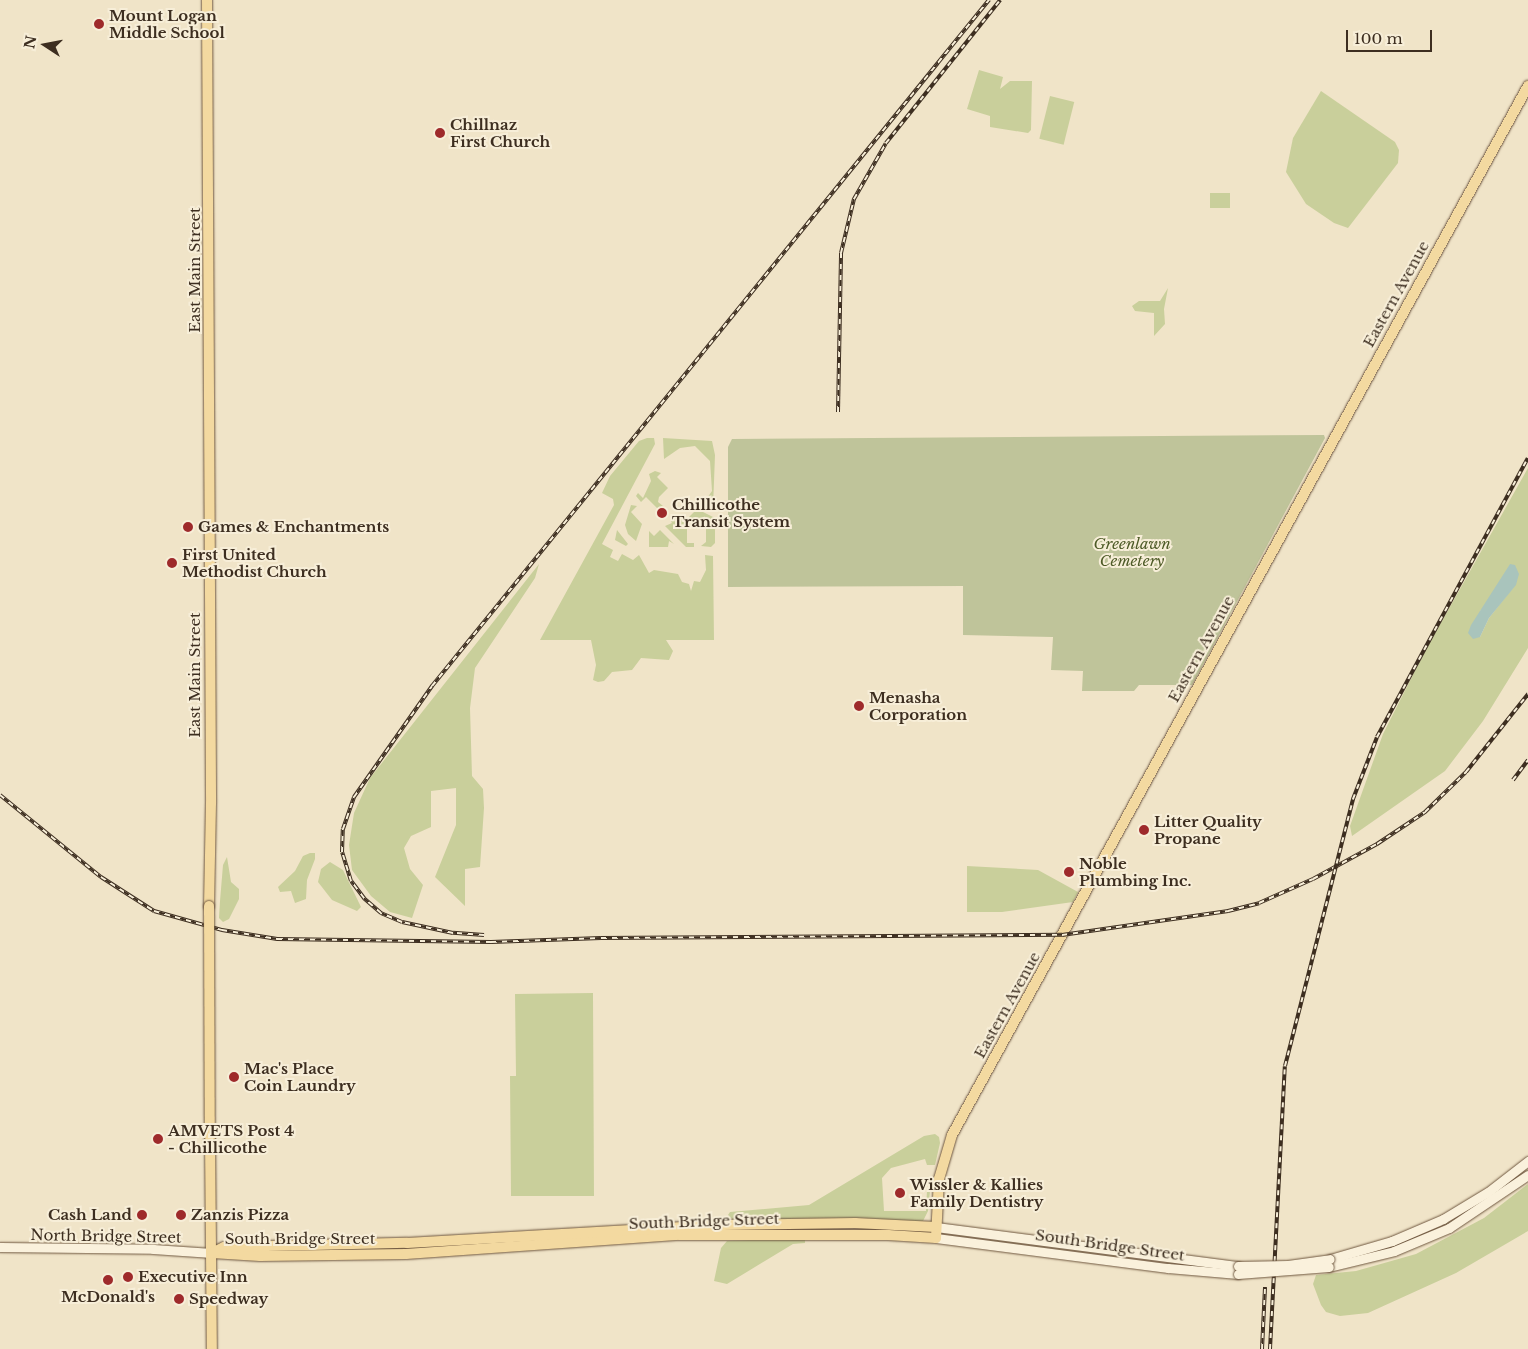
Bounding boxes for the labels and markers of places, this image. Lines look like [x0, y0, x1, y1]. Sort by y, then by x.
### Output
place label: Mount Logan Middle School [109, 6, 225, 41]
marker: Mount Logan Middle School [93, 18, 105, 30]
place label: Chillnaz First Church [450, 115, 550, 150]
marker: Chillnaz First Church [434, 127, 446, 139]
place label: Chillicothe Transit System [672, 495, 790, 530]
marker: Chillicothe Transit System [656, 507, 668, 519]
place label: Games & Enchantments [198, 518, 389, 536]
marker: Games & Enchantments [182, 521, 194, 533]
place label: First United Methodist Church [182, 545, 327, 580]
marker: First United Methodist Church [166, 557, 178, 569]
place label: Menasha Corporation [869, 688, 967, 723]
marker: Menasha Corporation [853, 700, 865, 712]
place label: Litter Quality Propane [1154, 812, 1262, 847]
marker: Litter Quality Propane [1138, 824, 1150, 836]
place label: Noble Plumbing Inc. [1079, 854, 1192, 889]
marker: Noble Plumbing Inc. [1063, 866, 1075, 878]
place label: Mac's Place Coin Laundry [244, 1059, 356, 1094]
marker: Mac's Place Coin Laundry [228, 1071, 240, 1083]
place label: AMVETS Post 4 - Chillicothe [168, 1121, 294, 1156]
marker: AMVETS Post 4 - Chillicothe [152, 1133, 164, 1145]
place label: Wissler & Kallies Family Dentistry [910, 1175, 1044, 1210]
marker: Wissler & Kallies Family Dentistry [894, 1187, 906, 1199]
place label: Cash Land [48, 1206, 132, 1224]
place label: Zanzis Pizza [191, 1206, 289, 1224]
marker: Cash Land [136, 1209, 148, 1221]
marker: Zanzis Pizza [175, 1209, 187, 1221]
place label: Executive Inn [138, 1268, 248, 1286]
marker: Executive Inn [122, 1271, 134, 1283]
marker: McDonald's [102, 1274, 114, 1286]
place label: McDonald's [61, 1288, 155, 1306]
place label: Speedway [189, 1290, 268, 1308]
marker: Speedway [173, 1293, 185, 1305]

